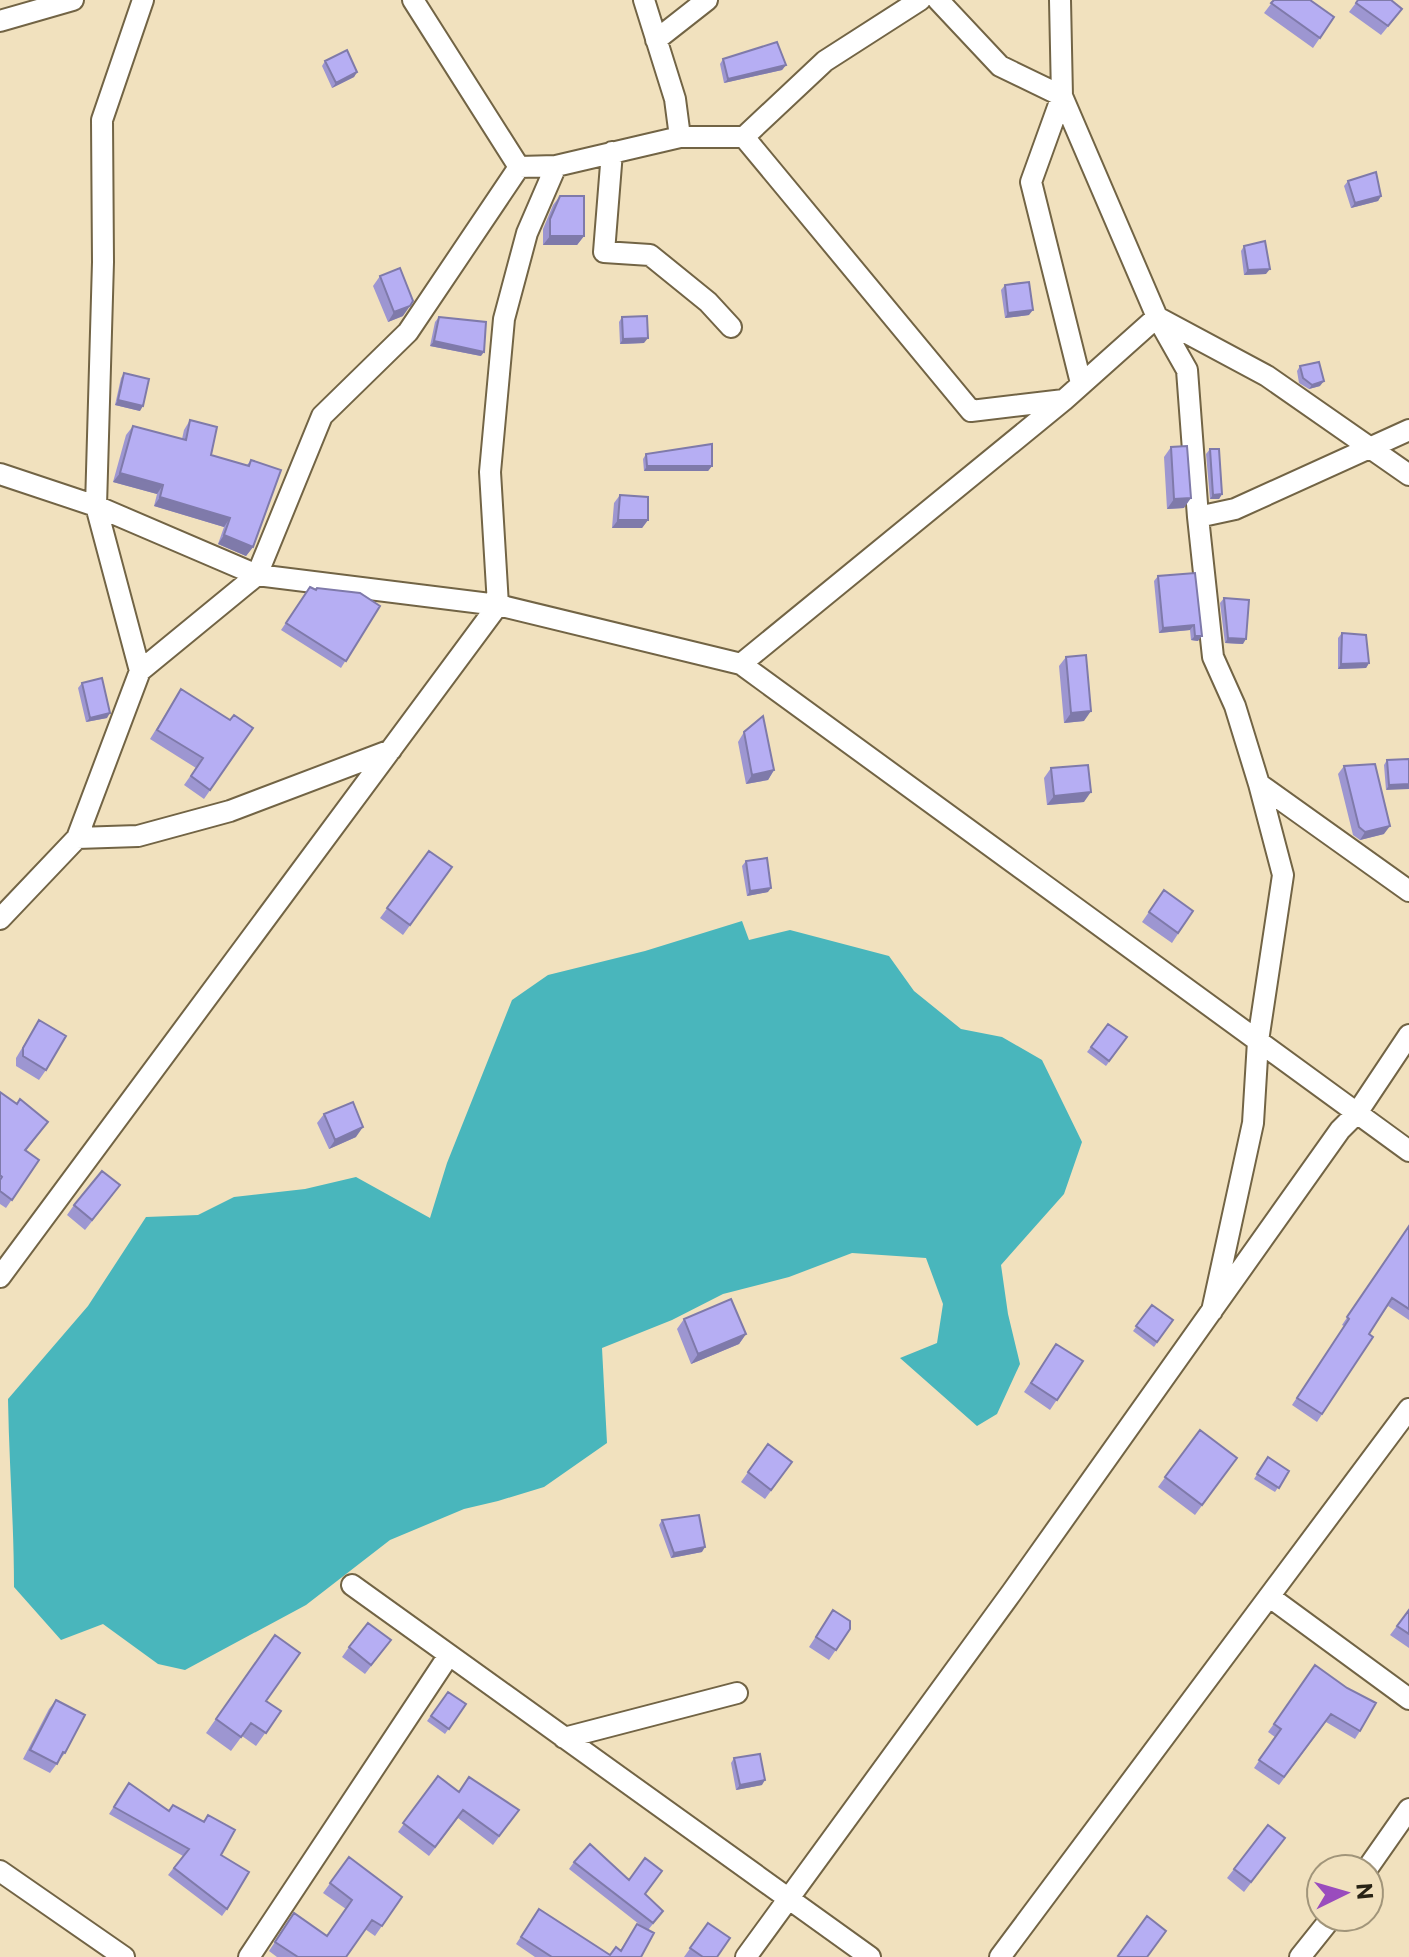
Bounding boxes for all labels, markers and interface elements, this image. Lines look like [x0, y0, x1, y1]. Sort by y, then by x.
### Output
north arrow [1305, 1853, 1385, 1933]
text: N [1351, 1882, 1380, 1901]

